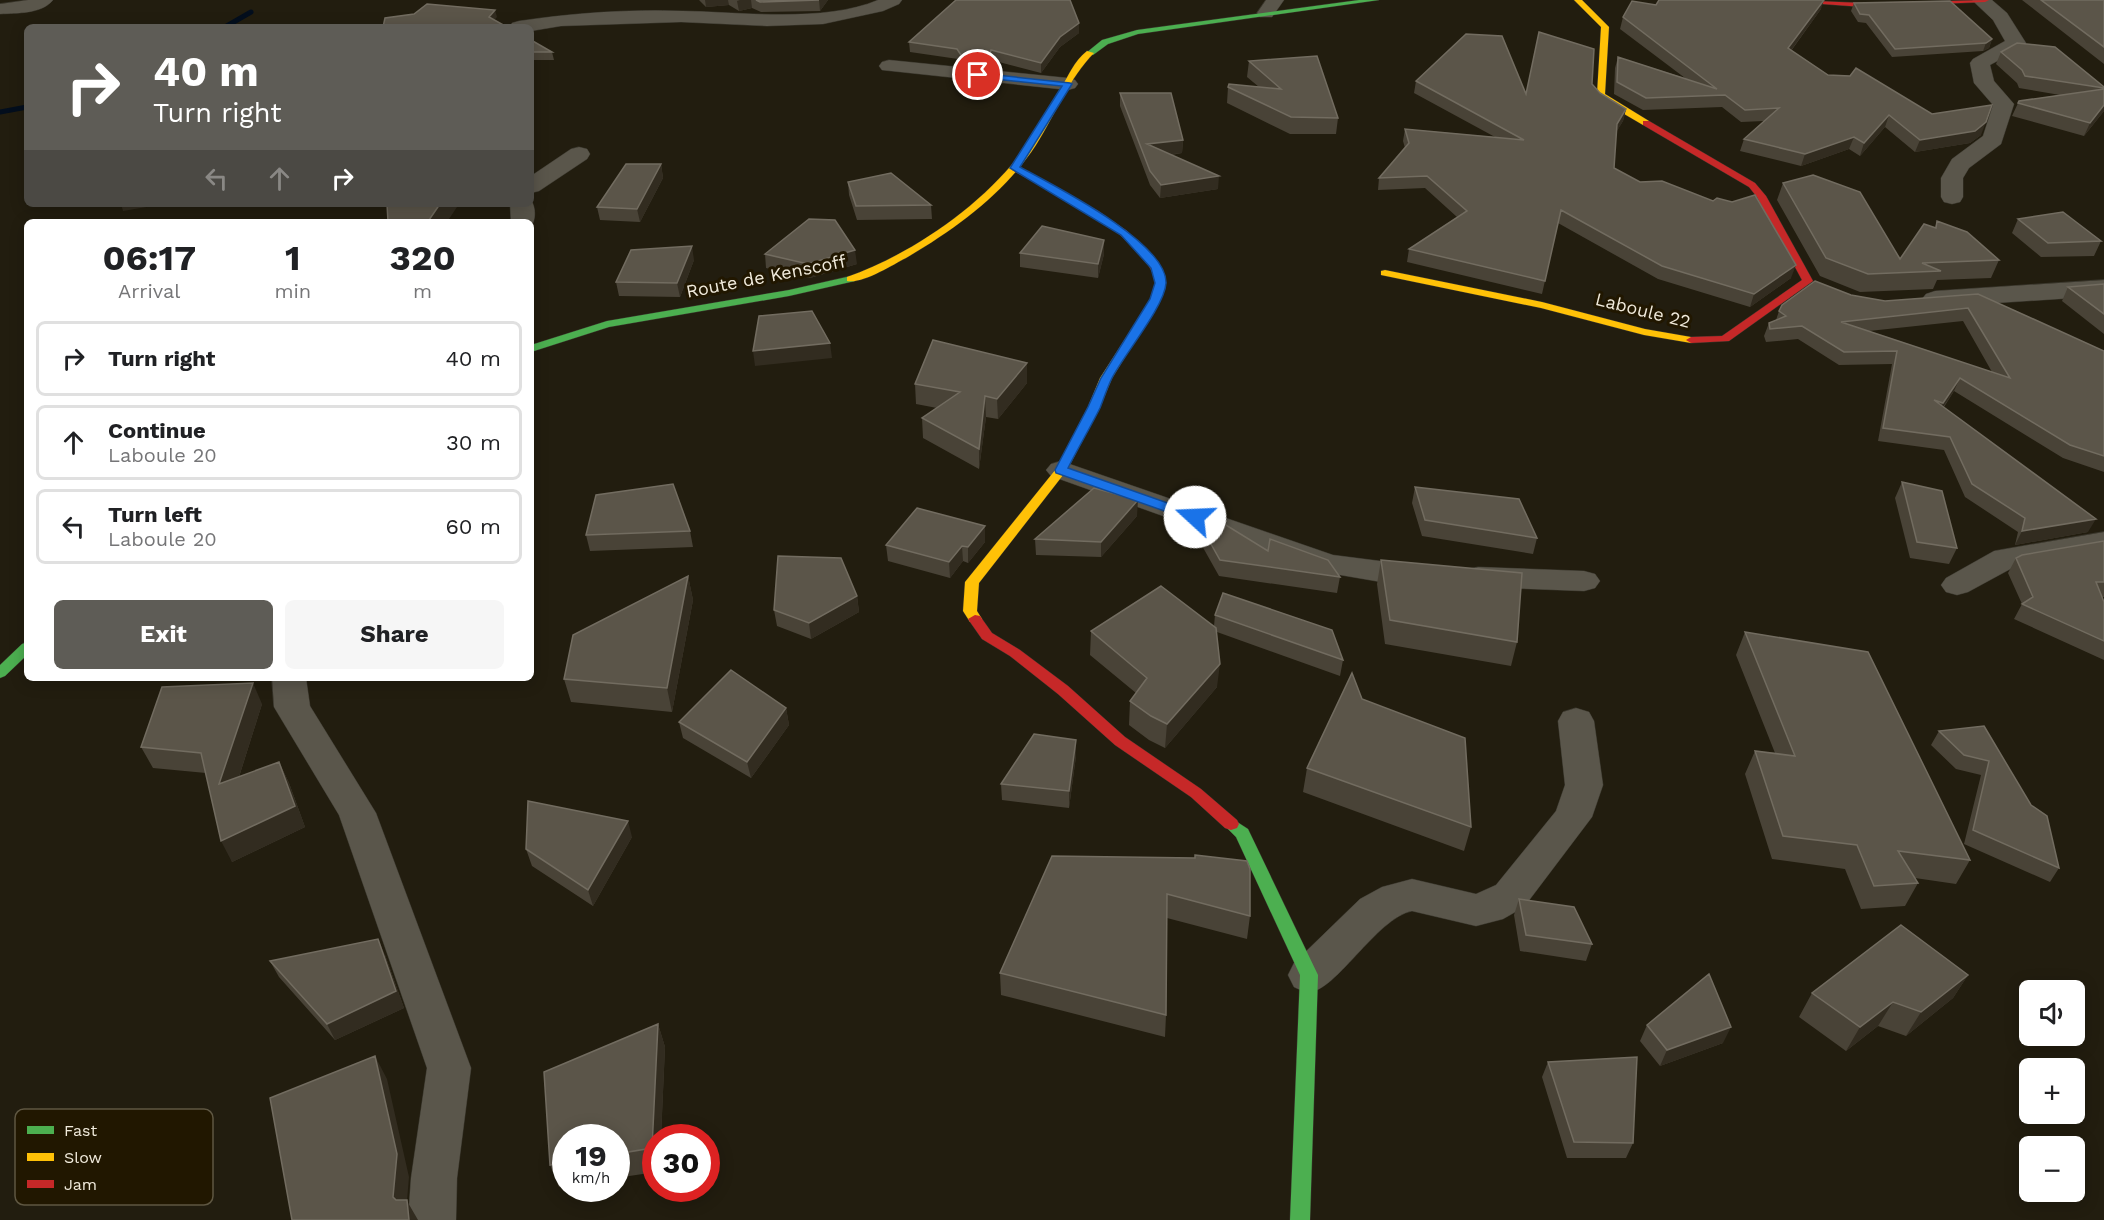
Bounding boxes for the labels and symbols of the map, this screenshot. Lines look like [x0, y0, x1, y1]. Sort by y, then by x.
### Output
pin [952, 49, 1003, 100]
street label: Route de Kenscoff [684, 250, 848, 302]
street label: Laboule 22 [1593, 288, 1693, 332]
position arrow [1163, 485, 1227, 549]
legend [15, 1109, 213, 1205]
text: Fast [64, 1121, 97, 1140]
speed limit sign: 30 [642, 1124, 720, 1202]
text: Slow [64, 1148, 102, 1167]
text: Jam [64, 1175, 97, 1194]

